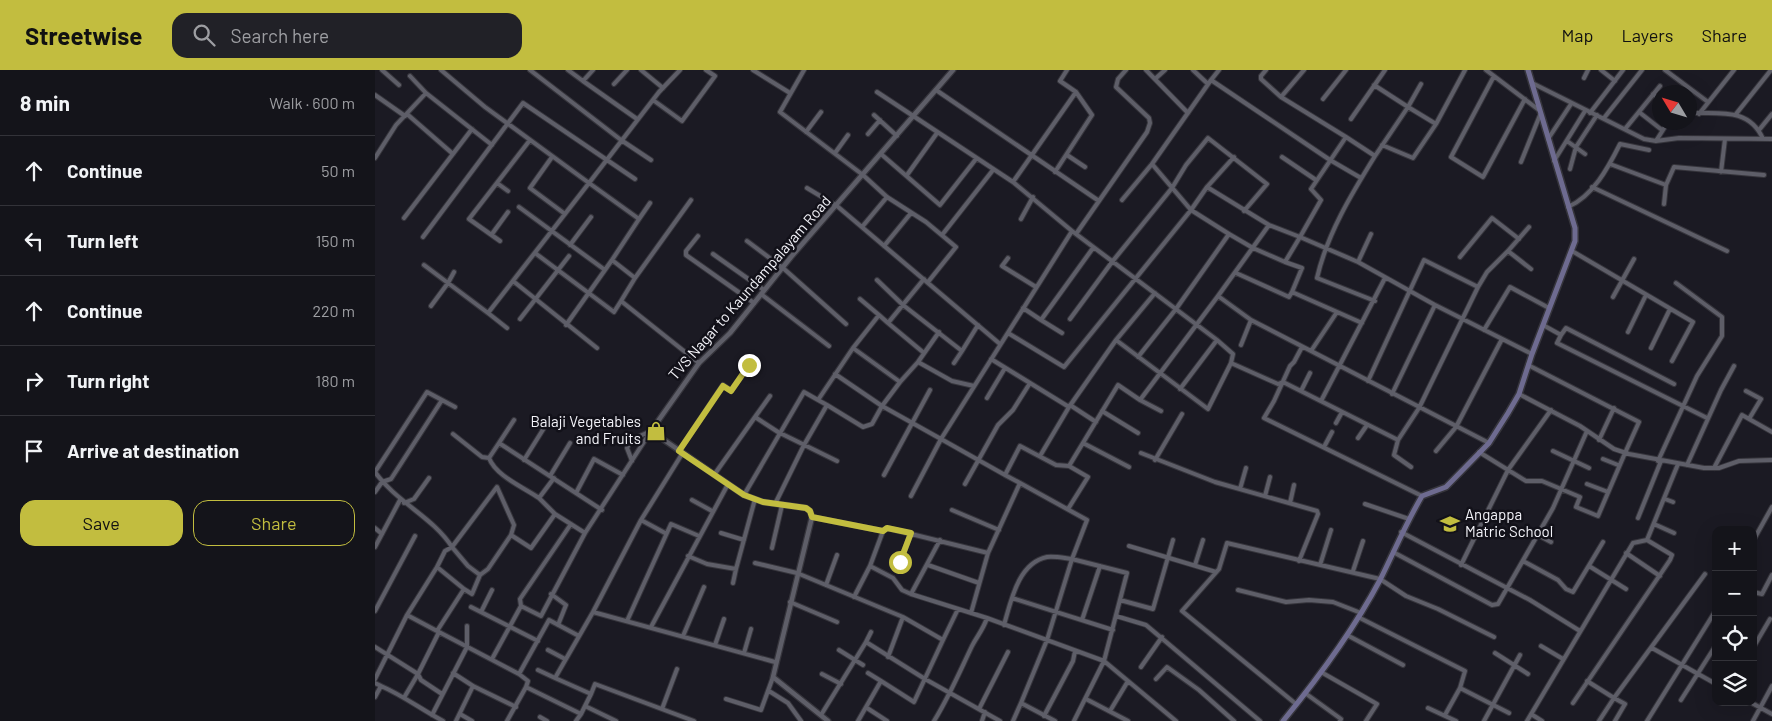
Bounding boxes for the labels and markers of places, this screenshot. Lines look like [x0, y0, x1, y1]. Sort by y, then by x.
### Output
place label: Balaji Vegetables and Fruits [531, 412, 641, 447]
shop icon: Balaji Vegetables and Fruits [645, 420, 667, 442]
place label: Angappa Matric School [1465, 505, 1553, 540]
school or university icon: Angappa Matric School [1439, 513, 1461, 535]

